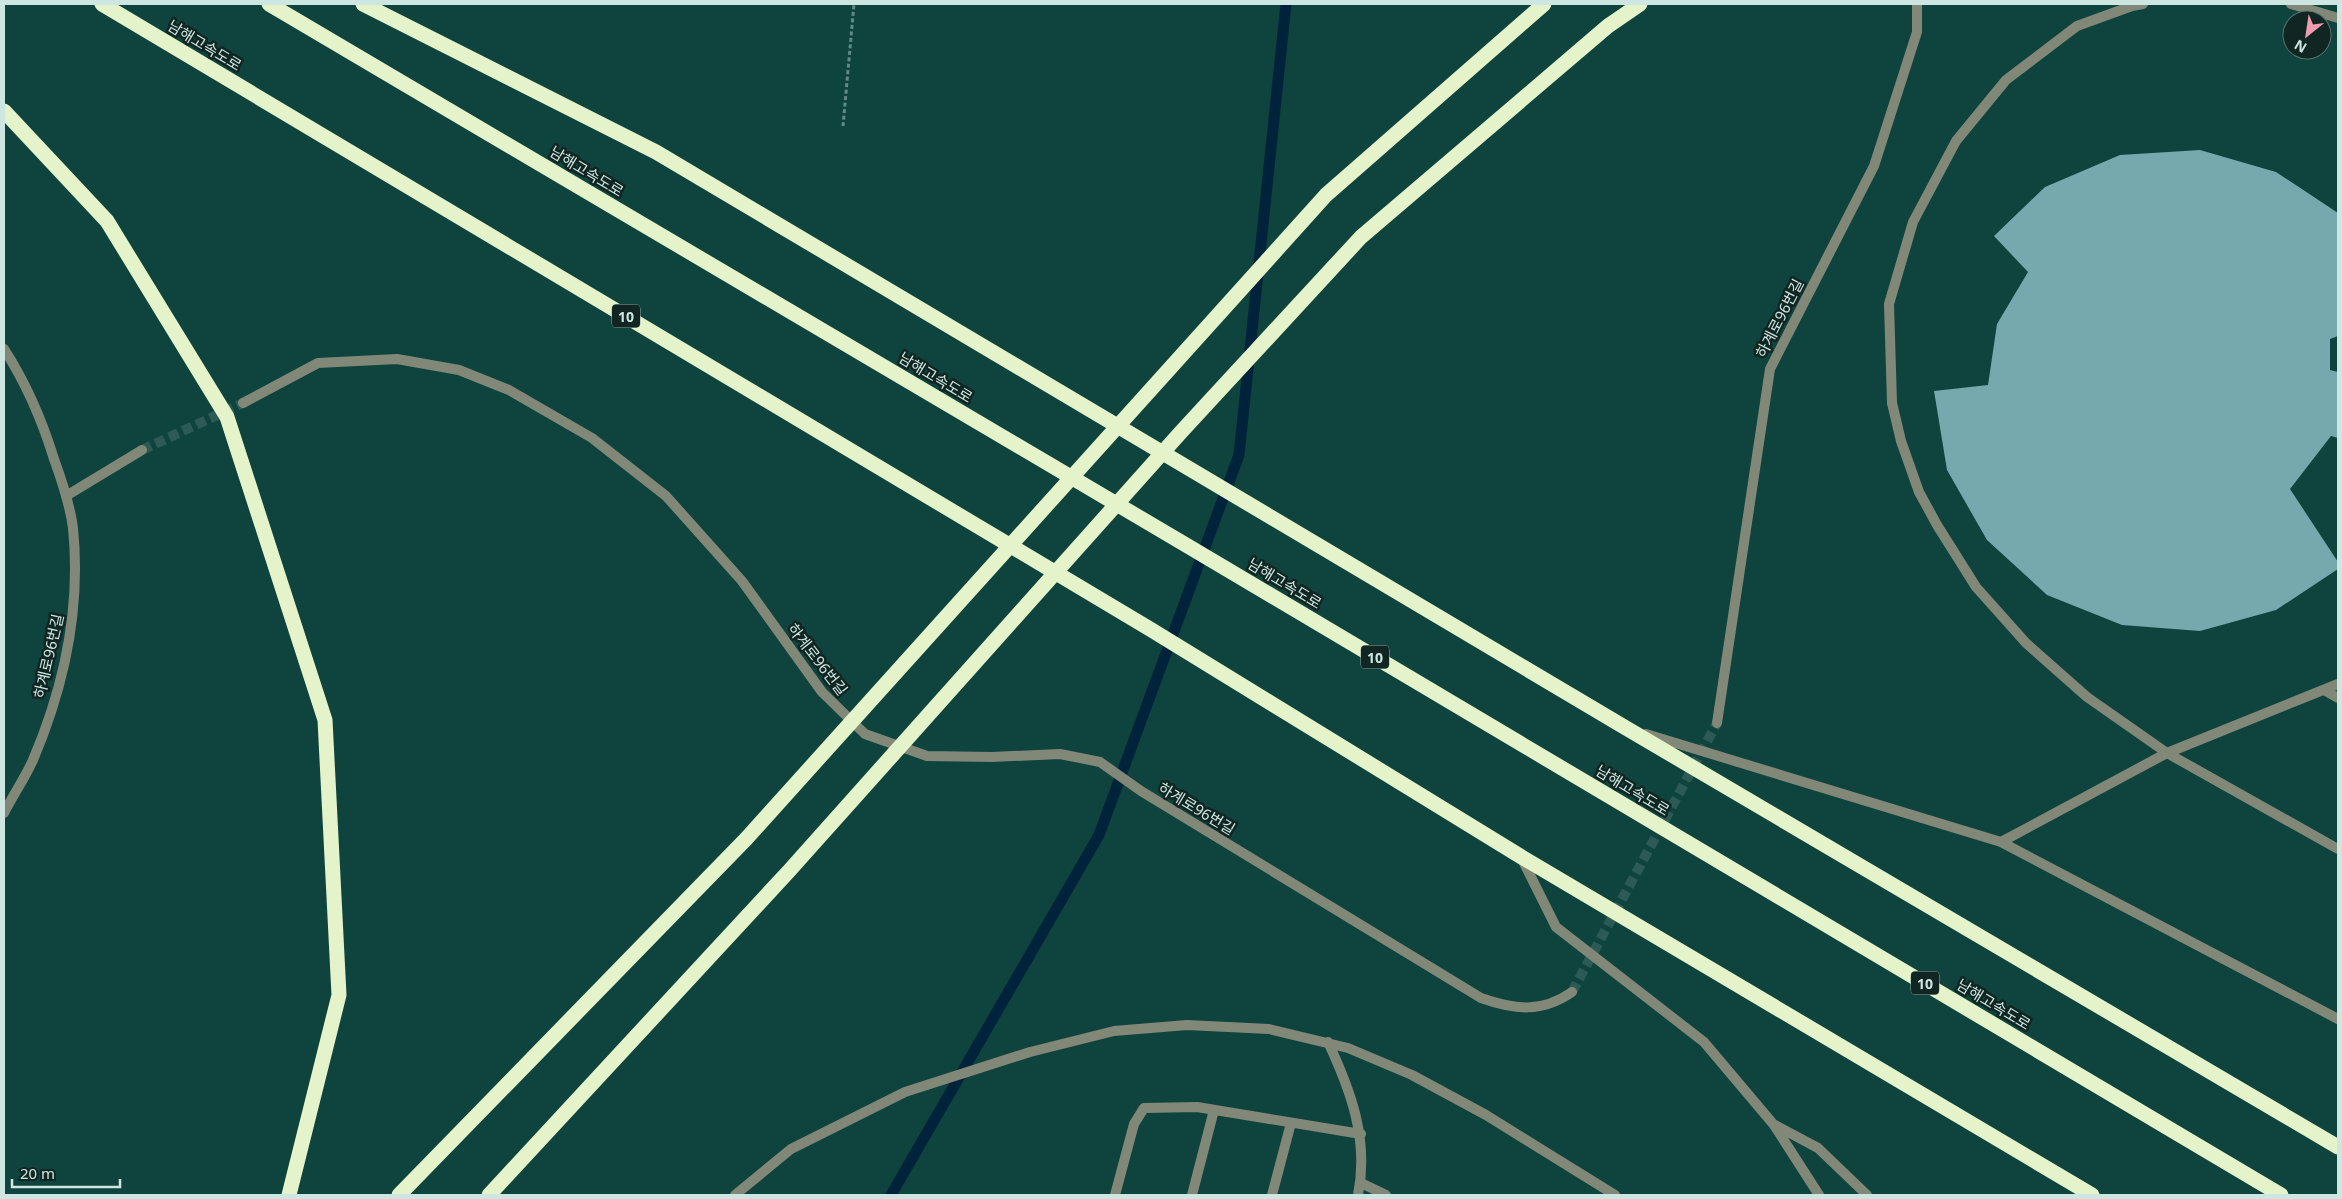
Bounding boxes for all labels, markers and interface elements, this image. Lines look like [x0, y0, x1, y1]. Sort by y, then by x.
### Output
north arrow [2282, 10, 2332, 60]
street label: 남해고속도로 [164, 15, 246, 75]
text: N [2291, 36, 2310, 58]
street label: 남해고속도로 [546, 141, 628, 201]
street label: 하계로96번길 [1751, 275, 1807, 361]
road number: 10 [612, 304, 640, 328]
street label: 남해고속도로 [895, 347, 977, 407]
street label: 남해고속도로 [1244, 553, 1326, 613]
street label: 하계로96번길 [29, 612, 67, 700]
street label: 하계로96번길 [784, 619, 852, 699]
road number: 10 [1361, 646, 1389, 669]
street label: 남해고속도로 [1592, 760, 1674, 820]
street label: 하계로96번길 [1155, 777, 1239, 839]
road number: 10 [1911, 971, 1939, 994]
street label: 남해고속도로 [1953, 974, 2035, 1034]
scale bar [12, 1156, 120, 1188]
text: 20 m [20, 1163, 55, 1183]

